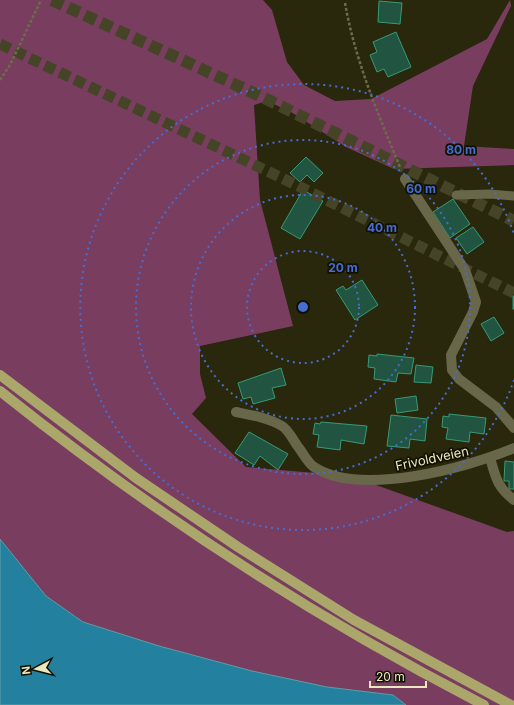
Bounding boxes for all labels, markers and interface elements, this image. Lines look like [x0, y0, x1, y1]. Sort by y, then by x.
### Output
text: 80 m [446, 142, 476, 157]
text: 60 m [406, 181, 436, 196]
text: 40 m [367, 220, 397, 235]
text: 20 m [328, 260, 358, 275]
centre of rings [296, 300, 310, 314]
street label: Frivoldveien [394, 442, 470, 474]
north arrow [16, 649, 56, 689]
scale bar [370, 663, 426, 689]
text: N [19, 665, 34, 675]
text: 20 m [376, 669, 405, 684]

